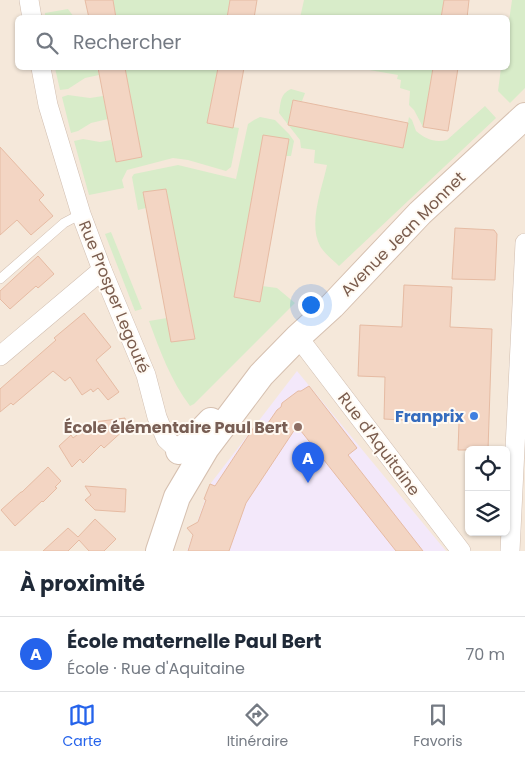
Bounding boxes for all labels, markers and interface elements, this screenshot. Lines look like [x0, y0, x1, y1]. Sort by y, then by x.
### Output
search box [15, 15, 510, 70]
icon: search [33, 29, 61, 57]
text: Rechercher [73, 29, 181, 56]
street label: Avenue Jean Monnet [335, 166, 471, 302]
street label: Rue Prosper Legouté [73, 217, 155, 377]
your location [298, 292, 324, 318]
street label: Rue d'Aquitaine [332, 388, 426, 501]
place label: Franprix [395, 405, 465, 428]
marker: Franprix [468, 410, 480, 422]
place label: École élémentaire Paul Bert [64, 416, 288, 439]
marker: École élémentaire Paul Bert [292, 421, 304, 433]
pin: A [292, 442, 324, 483]
map controls [465, 446, 510, 536]
button: locate [465, 446, 510, 491]
button: layers [465, 491, 510, 536]
text: À proximité [20, 569, 145, 598]
text: École maternelle Paul Bert [67, 628, 322, 655]
text: A [30, 643, 42, 666]
text: 70 m [465, 643, 505, 666]
text: École · Rue d'Aquitaine [67, 657, 245, 680]
tab: Carte [62, 701, 102, 752]
tab: Itinéraire [227, 701, 288, 752]
tab: Favoris [413, 701, 463, 752]

